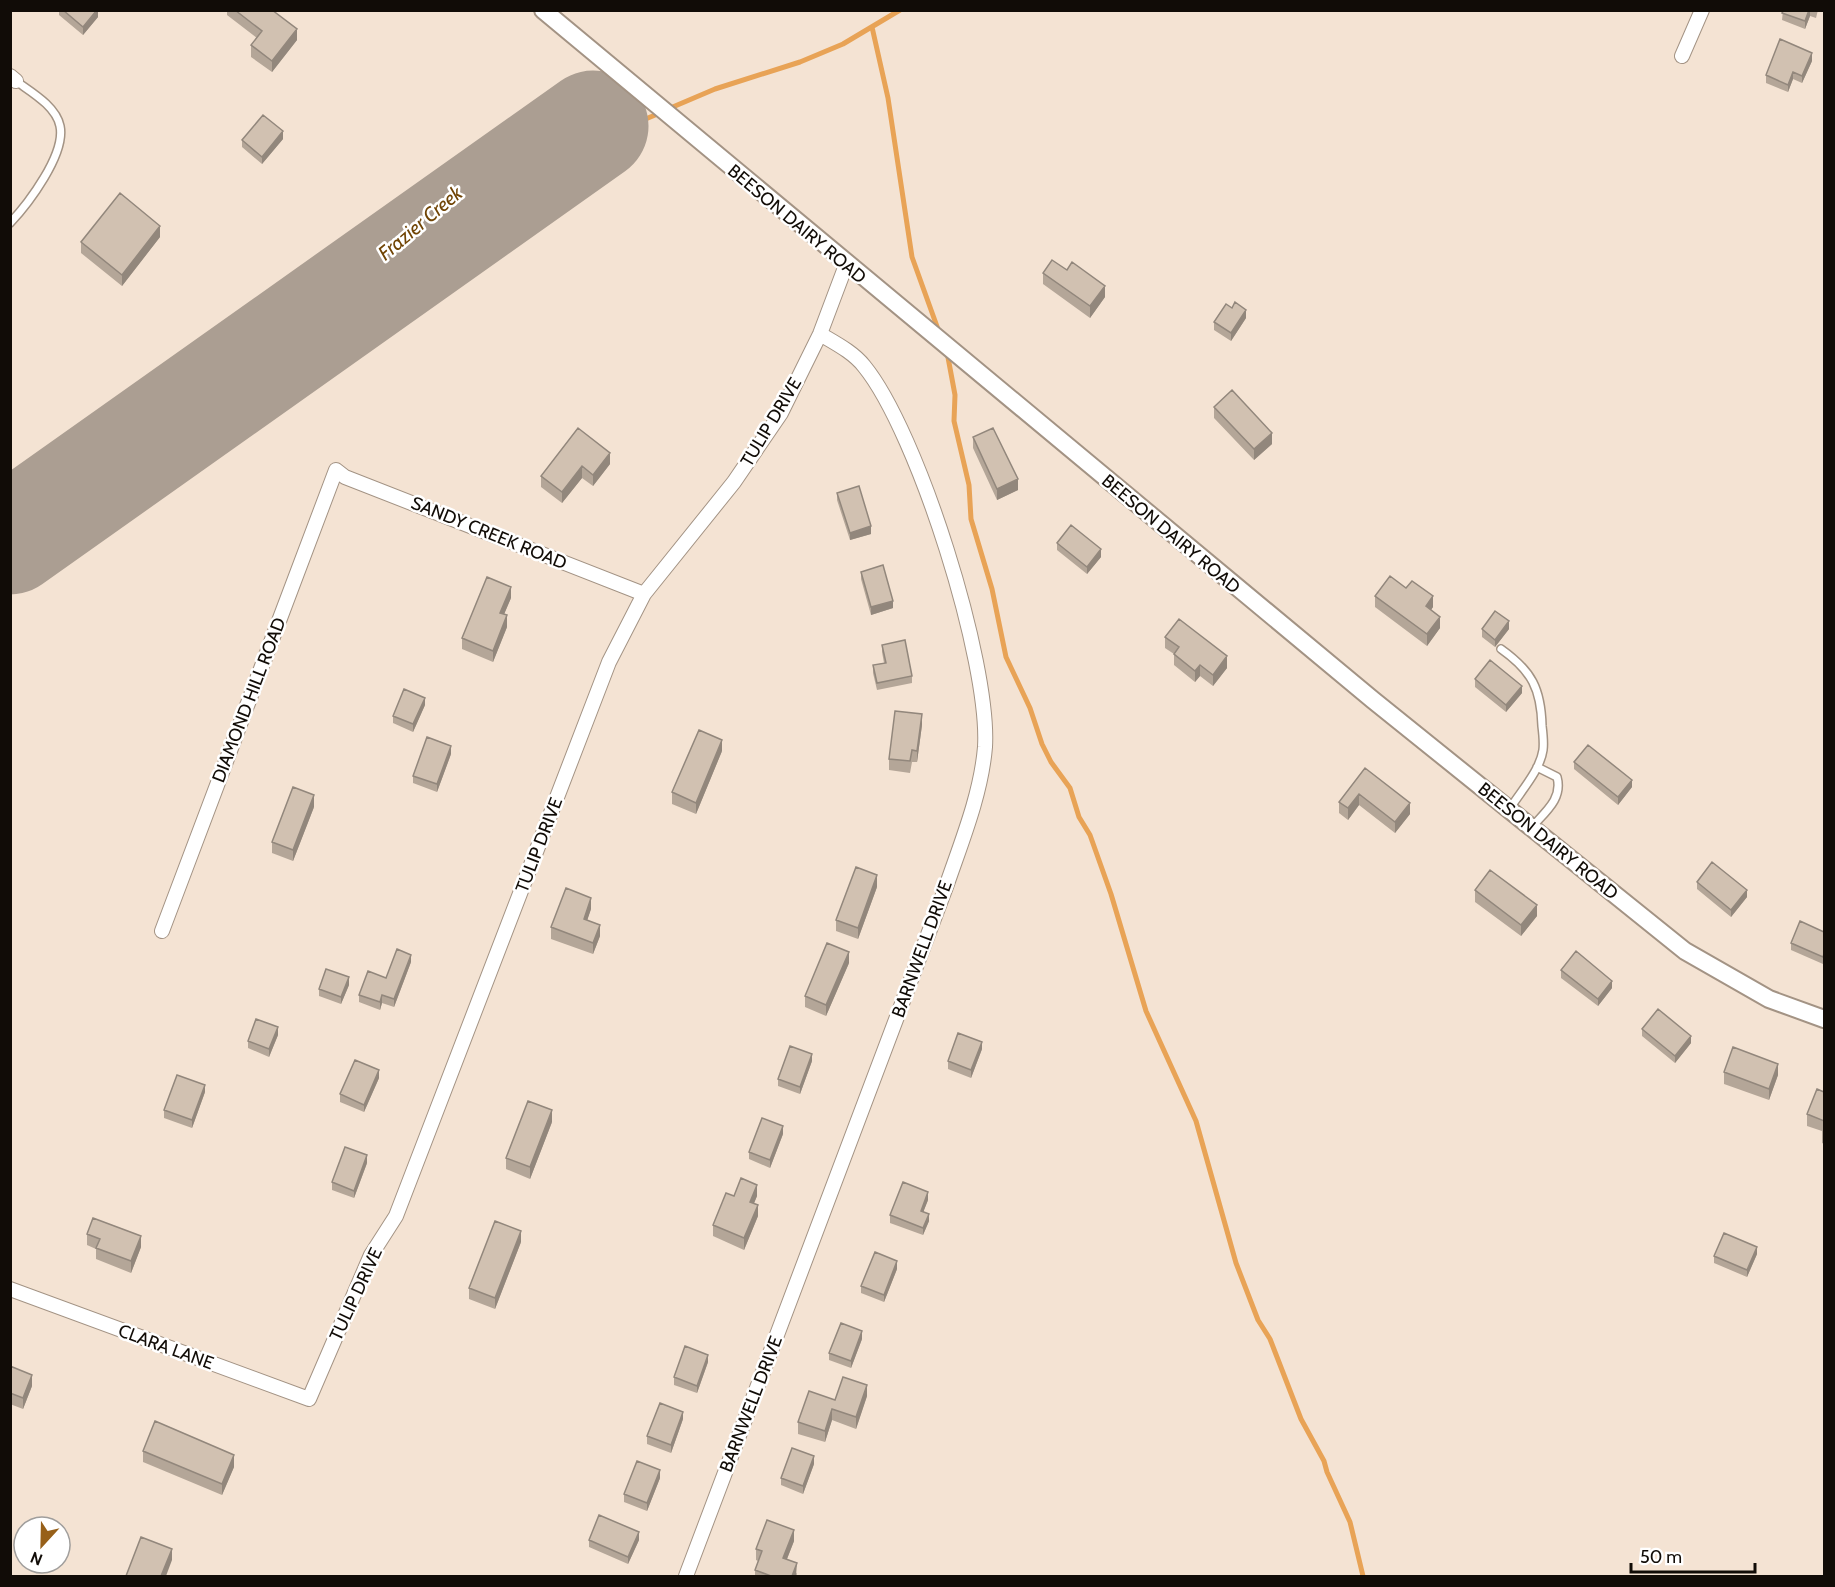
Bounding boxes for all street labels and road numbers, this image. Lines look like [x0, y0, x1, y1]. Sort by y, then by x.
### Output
street label: BEESON DAIRY ROAD [723, 160, 871, 288]
street label: TULIP DRIVE [736, 373, 806, 471]
street label: BEESON DAIRY ROAD [1097, 470, 1245, 598]
street label: SANDY CREEK ROAD [408, 492, 570, 574]
street label: DIAMOND HILL ROAD [207, 614, 291, 786]
street label: BEESON DAIRY ROAD [1473, 778, 1623, 904]
street label: TULIP DRIVE [511, 794, 567, 896]
street label: BARNWELL DRIVE [887, 878, 957, 1020]
street label: TULIP DRIVE [325, 1244, 387, 1344]
street label: CLARA LANE [115, 1320, 217, 1374]
street label: BARNWELL DRIVE [715, 1333, 787, 1475]

